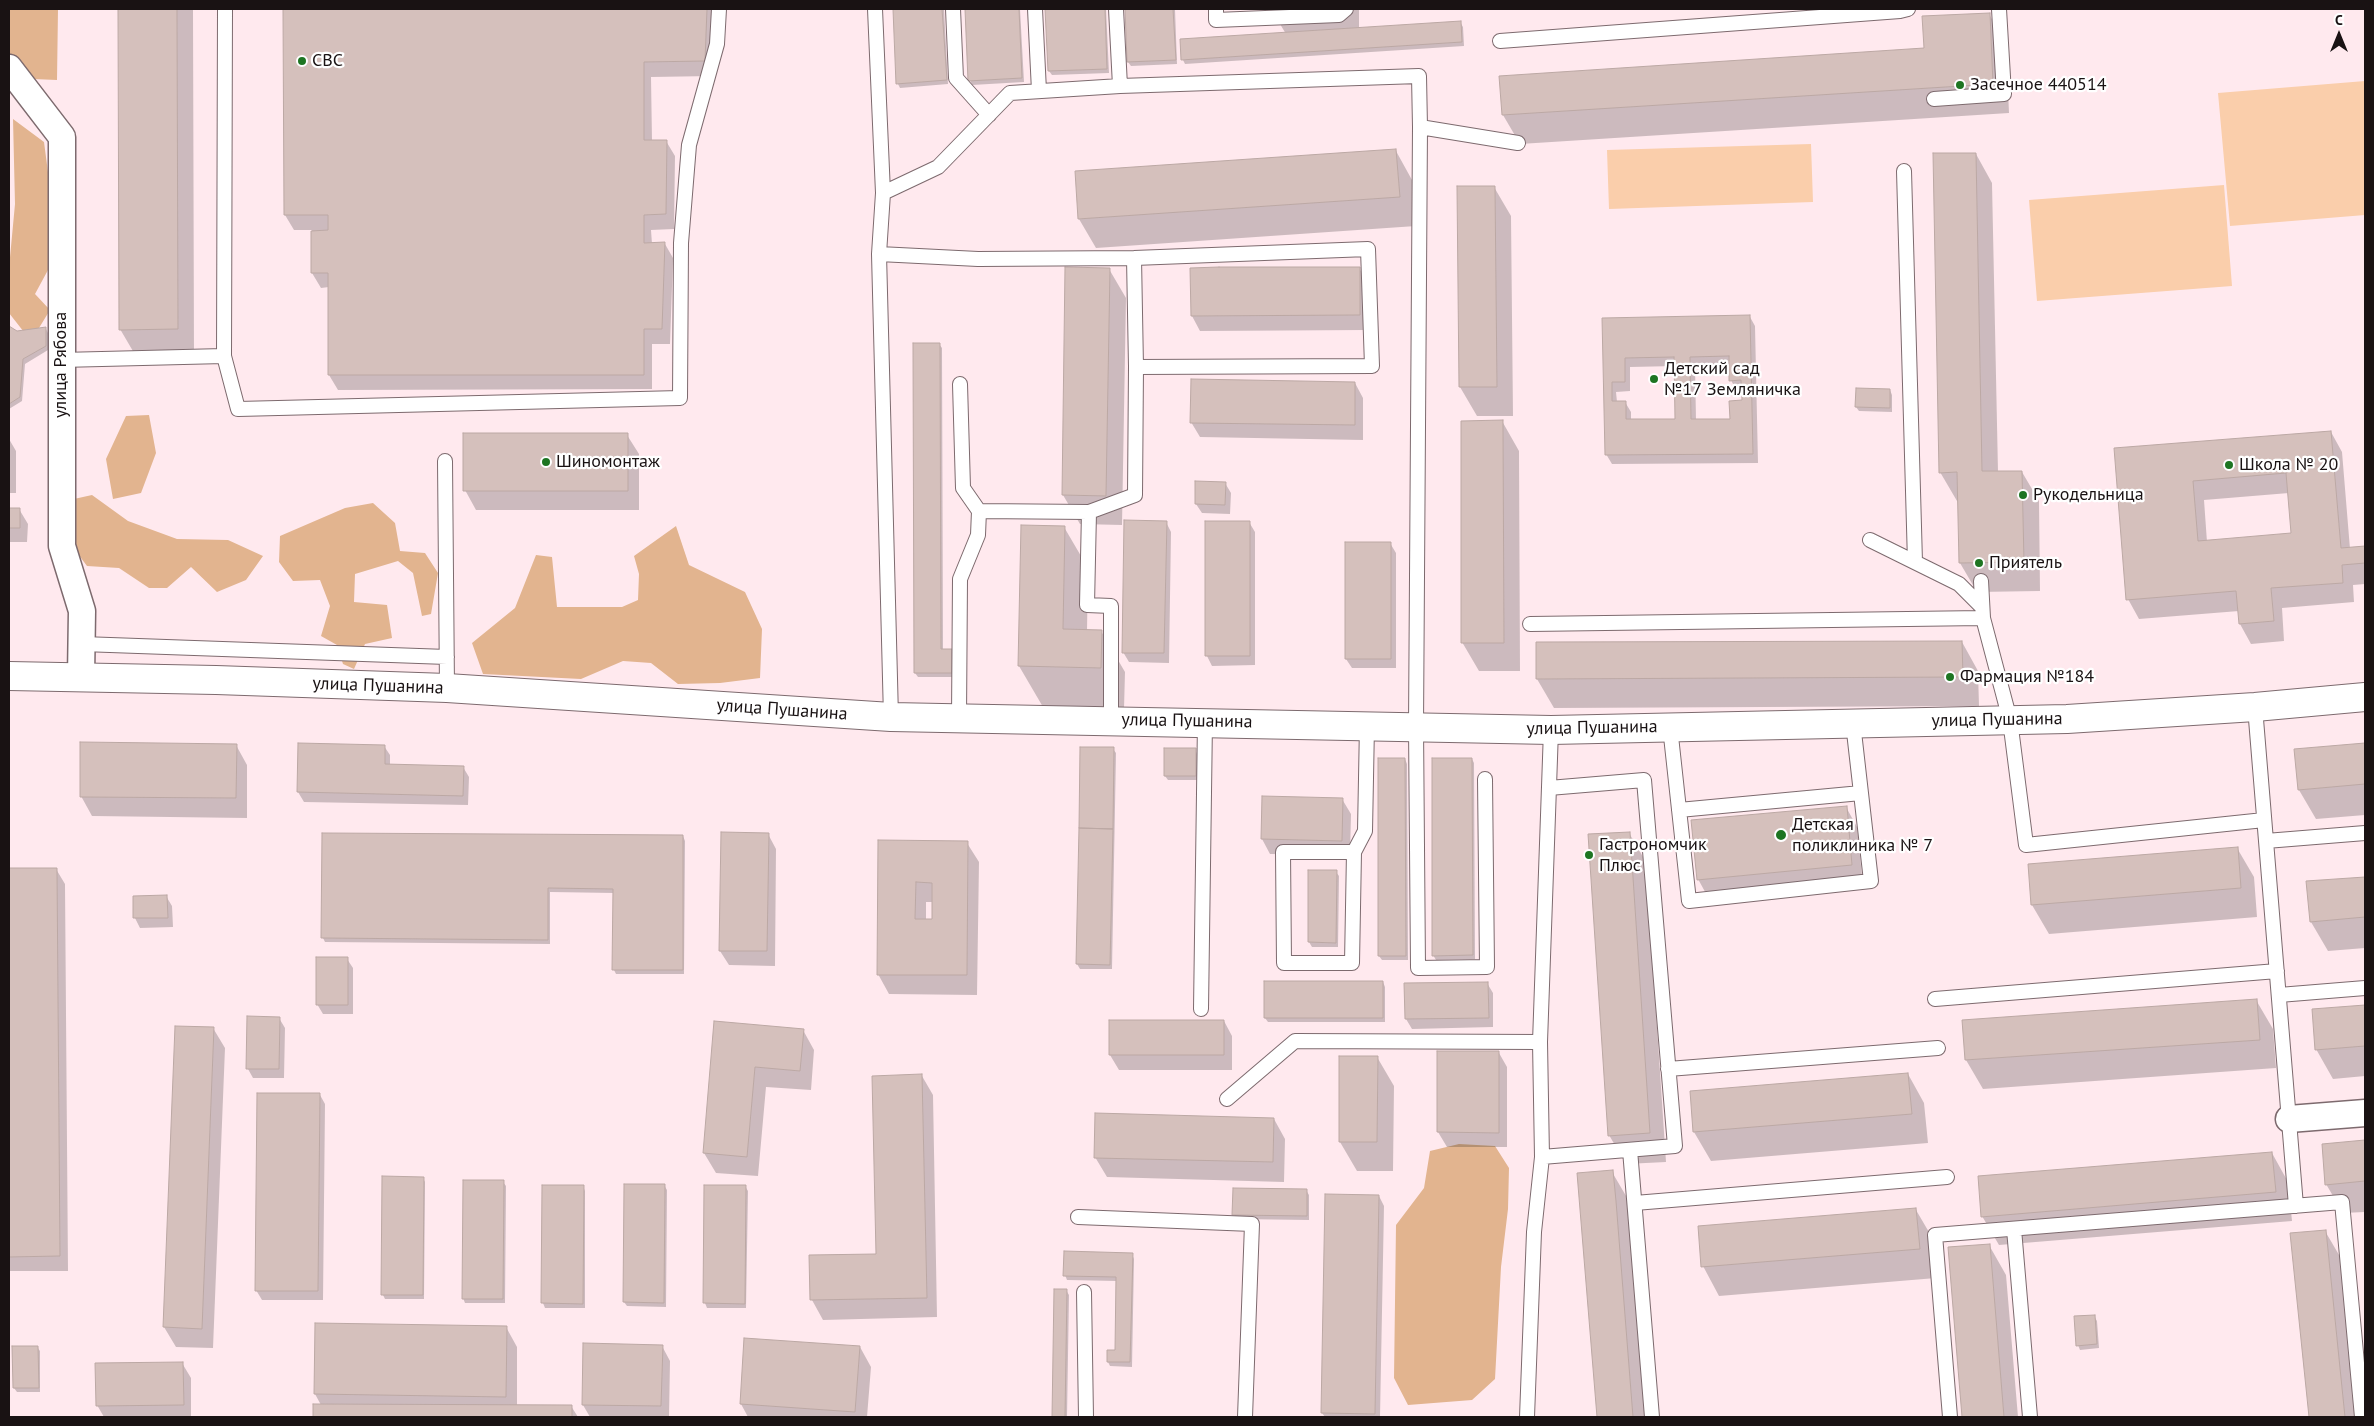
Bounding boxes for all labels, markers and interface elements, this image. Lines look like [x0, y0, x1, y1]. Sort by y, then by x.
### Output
north arrow [2314, 10, 2364, 60]
text: С [2335, 11, 2343, 29]
place label: СВС [312, 50, 343, 72]
marker: СВС [296, 55, 308, 67]
place label: Засечное 440514 [1970, 74, 2107, 96]
marker: Засечное 440514 [1954, 79, 1966, 91]
street label: улица Рябова [50, 312, 72, 418]
place label: Детский сад №17 Земляничка [1664, 358, 1801, 400]
marker: Детский сад №17 Земляничка [1648, 373, 1660, 385]
place label: Шиномонтаж [556, 451, 660, 473]
place label: Школа № 20 [2239, 454, 2338, 476]
marker: Шиномонтаж [540, 456, 552, 468]
marker: Школа № 20 [2223, 459, 2235, 471]
place label: Рукодельница [2033, 484, 2144, 506]
marker: Рукодельница [2017, 489, 2029, 501]
place label: Приятель [1989, 552, 2062, 574]
marker: Приятель [1973, 557, 1985, 569]
place label: Фармация №184 [1960, 666, 2094, 688]
marker: Фармация №184 [1944, 671, 1956, 683]
street label: улица Пушанина [312, 673, 444, 699]
street label: улица Пушанина [716, 695, 848, 725]
street label: улица Пушанина [1931, 708, 2063, 732]
street label: улица Пушанина [1121, 709, 1253, 733]
street label: улица Пушанина [1526, 716, 1658, 740]
place label: Детская поликлиника № 7 [1792, 814, 1933, 856]
marker: Детская поликлиника № 7 [1774, 828, 1788, 842]
place label: Гастрономчик Плюс [1599, 834, 1707, 876]
marker: Гастрономчик Плюс [1583, 849, 1595, 861]

